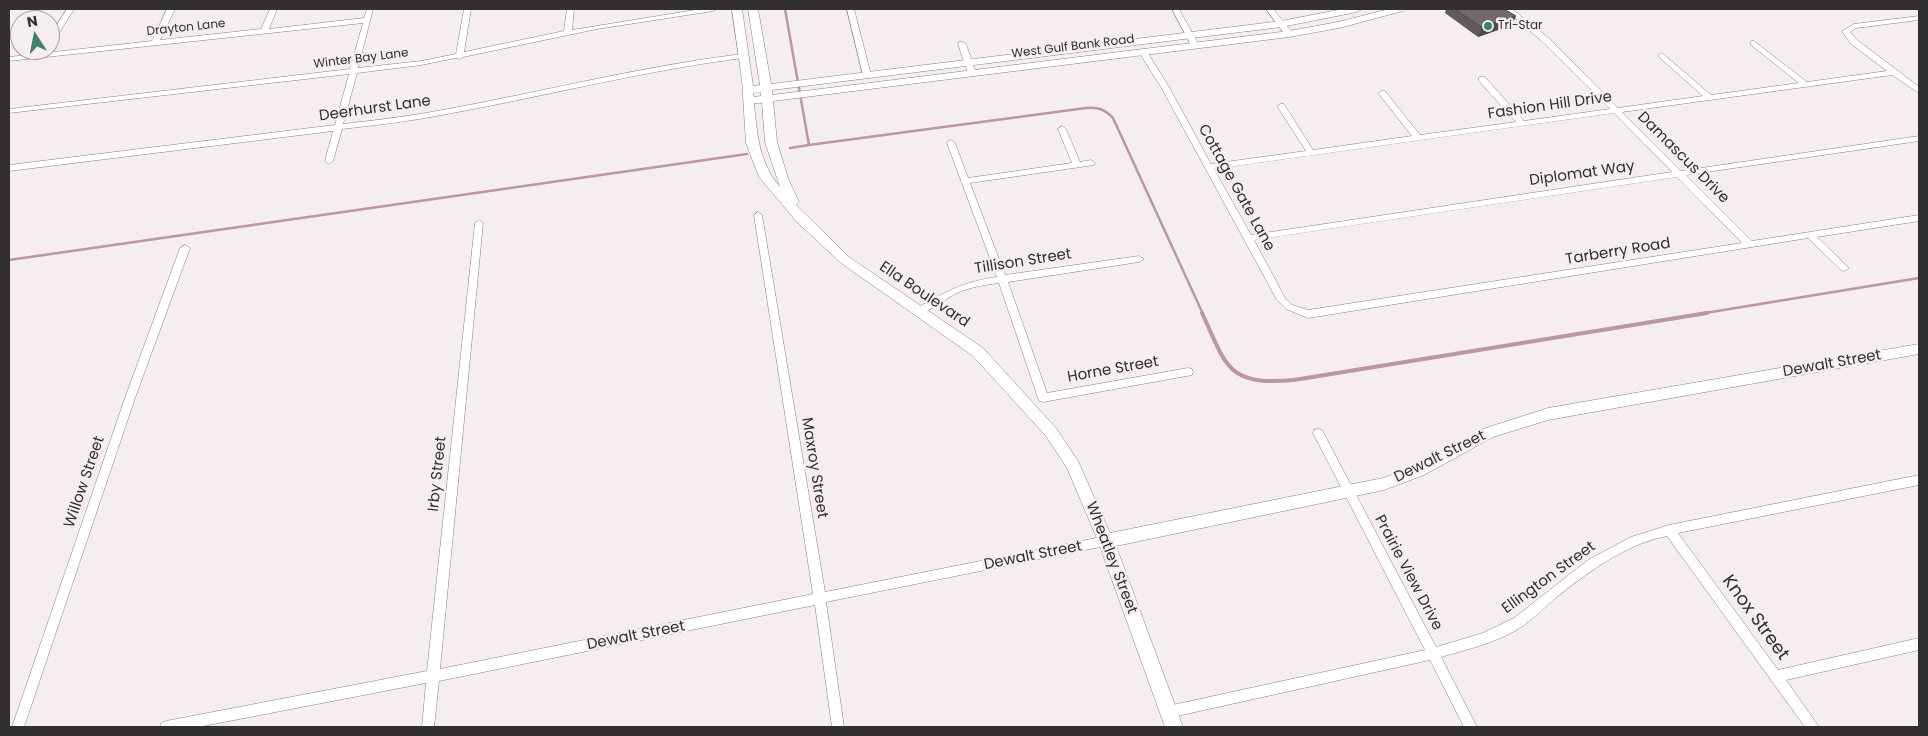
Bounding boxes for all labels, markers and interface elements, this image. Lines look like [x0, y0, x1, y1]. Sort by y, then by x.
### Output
north arrow [10, 10, 60, 60]
text: N [25, 10, 39, 32]
street label: Drayton Lane [146, 17, 226, 39]
place label: Tri-Star [1498, 19, 1543, 33]
marker: Tri-Star [1482, 20, 1494, 32]
street label: West Gulf Bank Road [1011, 32, 1135, 62]
street label: Winter Bay Lane [313, 46, 409, 72]
street label: Fashion Hill Drive [1487, 88, 1613, 124]
street label: Deerhurst Lane [318, 92, 432, 126]
street label: Damascus Drive [1633, 108, 1733, 208]
street label: Cottage Gate Lane [1194, 122, 1278, 254]
street label: Diplomat Way [1528, 158, 1636, 190]
street label: Tarberry Road [1564, 235, 1672, 269]
street label: Tillison Street [973, 245, 1073, 279]
street label: Ella Boulevard [875, 258, 973, 332]
street label: Dewalt Street [1781, 347, 1883, 381]
street label: Horne Street [1066, 353, 1160, 387]
street label: Maxroy Street [797, 416, 831, 520]
street label: Dewalt Street [1391, 427, 1489, 487]
street label: Willow Street [61, 434, 109, 530]
street label: Irby Street [425, 435, 451, 513]
street label: Wheatley Street [1081, 499, 1141, 617]
street label: Prairie View Drive [1370, 512, 1446, 634]
street label: Dewalt Street [982, 538, 1084, 574]
street label: Ellington Street [1499, 538, 1599, 618]
street label: Knox Street [1717, 571, 1793, 665]
street label: Dewalt Street [585, 618, 687, 654]

